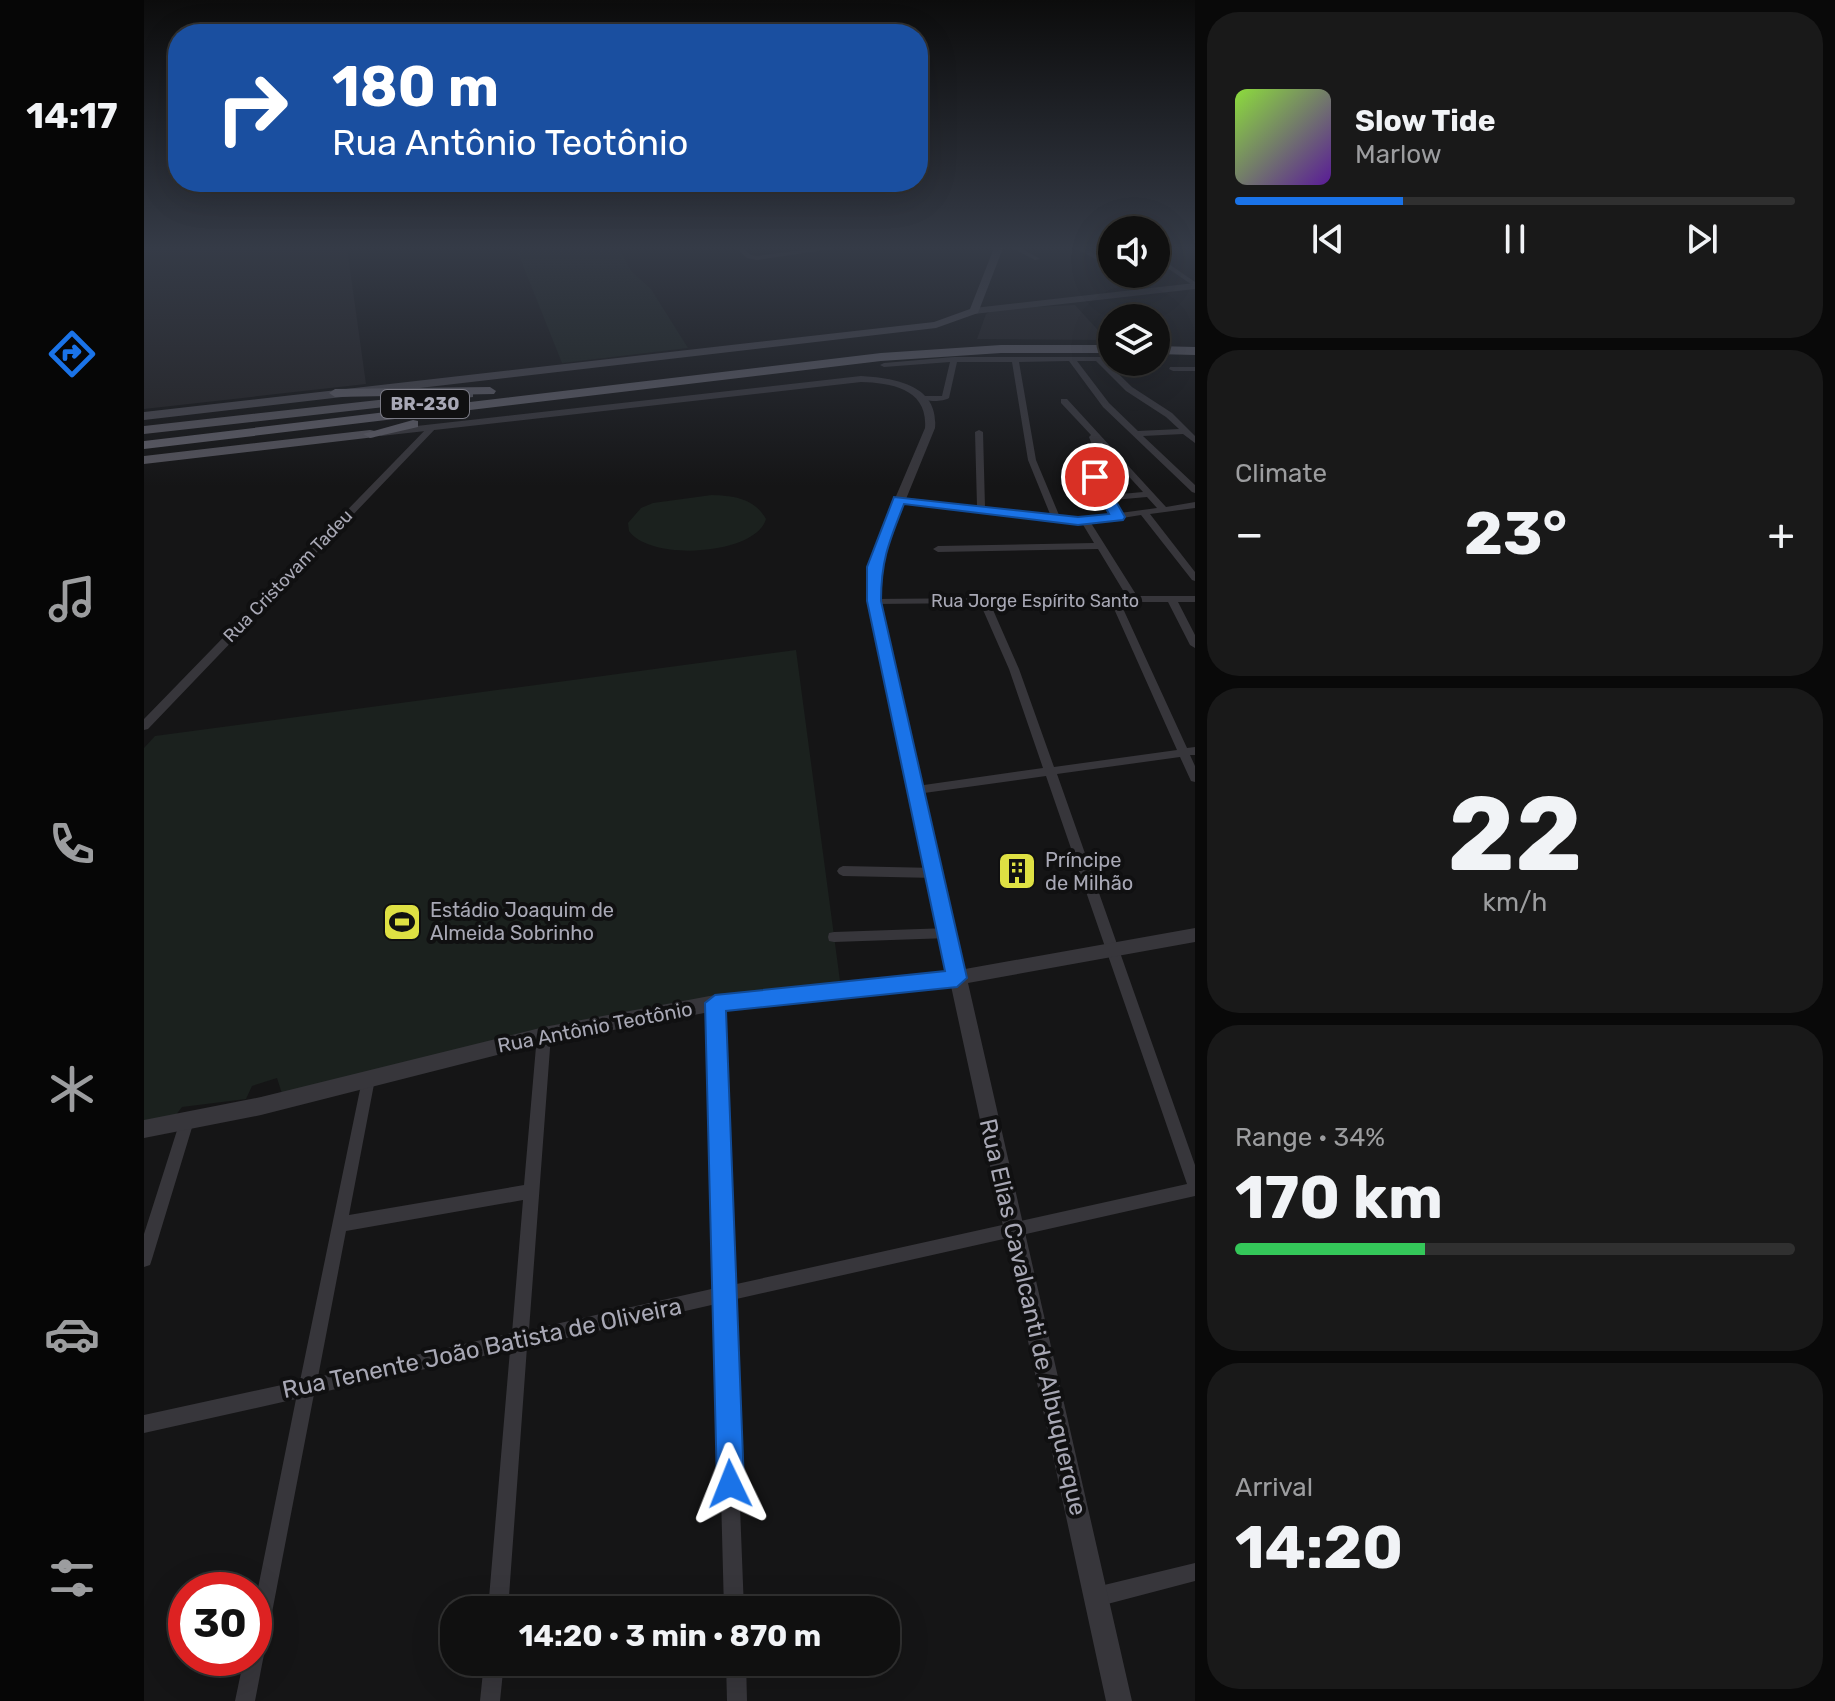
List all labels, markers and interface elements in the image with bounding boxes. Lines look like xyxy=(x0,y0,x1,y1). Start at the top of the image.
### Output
text: 180 m xyxy=(332,54,499,120)
icon: right xyxy=(200,56,304,160)
text: 14:17 xyxy=(26,94,118,137)
text: Slow Tide xyxy=(1355,103,1495,139)
text: Rua Antônio Teotônio xyxy=(332,121,689,164)
text: Marlow xyxy=(1355,139,1442,170)
map controls xyxy=(1098,216,1170,376)
button: sound xyxy=(1098,216,1170,288)
icon: previous xyxy=(1306,217,1350,261)
icon: pause xyxy=(1493,217,1537,261)
icon: next xyxy=(1680,217,1724,261)
button: layers xyxy=(1098,304,1170,376)
icon: directions xyxy=(44,326,100,382)
road number: BR-230 xyxy=(381,390,469,418)
pin xyxy=(1061,443,1129,511)
icon: arrive xyxy=(1073,455,1117,499)
text: Climate xyxy=(1235,458,1327,489)
text: 23° xyxy=(1464,498,1567,569)
street label: Rua Cristovam Tadeu xyxy=(219,505,357,647)
text: − xyxy=(1235,508,1264,560)
text: + xyxy=(1768,508,1795,560)
icon: music xyxy=(44,571,100,627)
street label: Rua Jorge Espírito Santo xyxy=(931,590,1139,612)
text: 22 xyxy=(1447,773,1583,896)
icon: phone xyxy=(44,816,100,872)
place label: Príncipe de Milhão xyxy=(1045,848,1133,895)
building icon: Príncipe de Milhão xyxy=(996,850,1038,892)
text: km/h xyxy=(1483,887,1547,918)
place label: Estádio Joaquim de Almeida Sobrinho xyxy=(430,898,614,945)
sports icon: Estádio Joaquim de Almeida Sobrinho xyxy=(381,901,423,943)
street label: Rua Antônio Teotônio xyxy=(495,996,695,1058)
icon: climate xyxy=(44,1061,100,1117)
street label: Rua Elias Cavalcanti de Albuquerque xyxy=(974,1116,1092,1518)
text: Range · 34% xyxy=(1235,1122,1385,1153)
text: 170 km xyxy=(1235,1162,1443,1233)
street label: Rua Tenente João Batista de Oliveira xyxy=(280,1292,684,1404)
icon: car xyxy=(44,1306,100,1362)
position arrow xyxy=(688,1442,772,1526)
text: Arrival xyxy=(1235,1472,1313,1503)
text: 14:20 xyxy=(1235,1512,1403,1583)
icon: filters xyxy=(44,1550,100,1606)
speed limit sign: 30 xyxy=(168,1572,272,1676)
text: 14:20 · 3 min · 870 m xyxy=(519,1618,821,1654)

